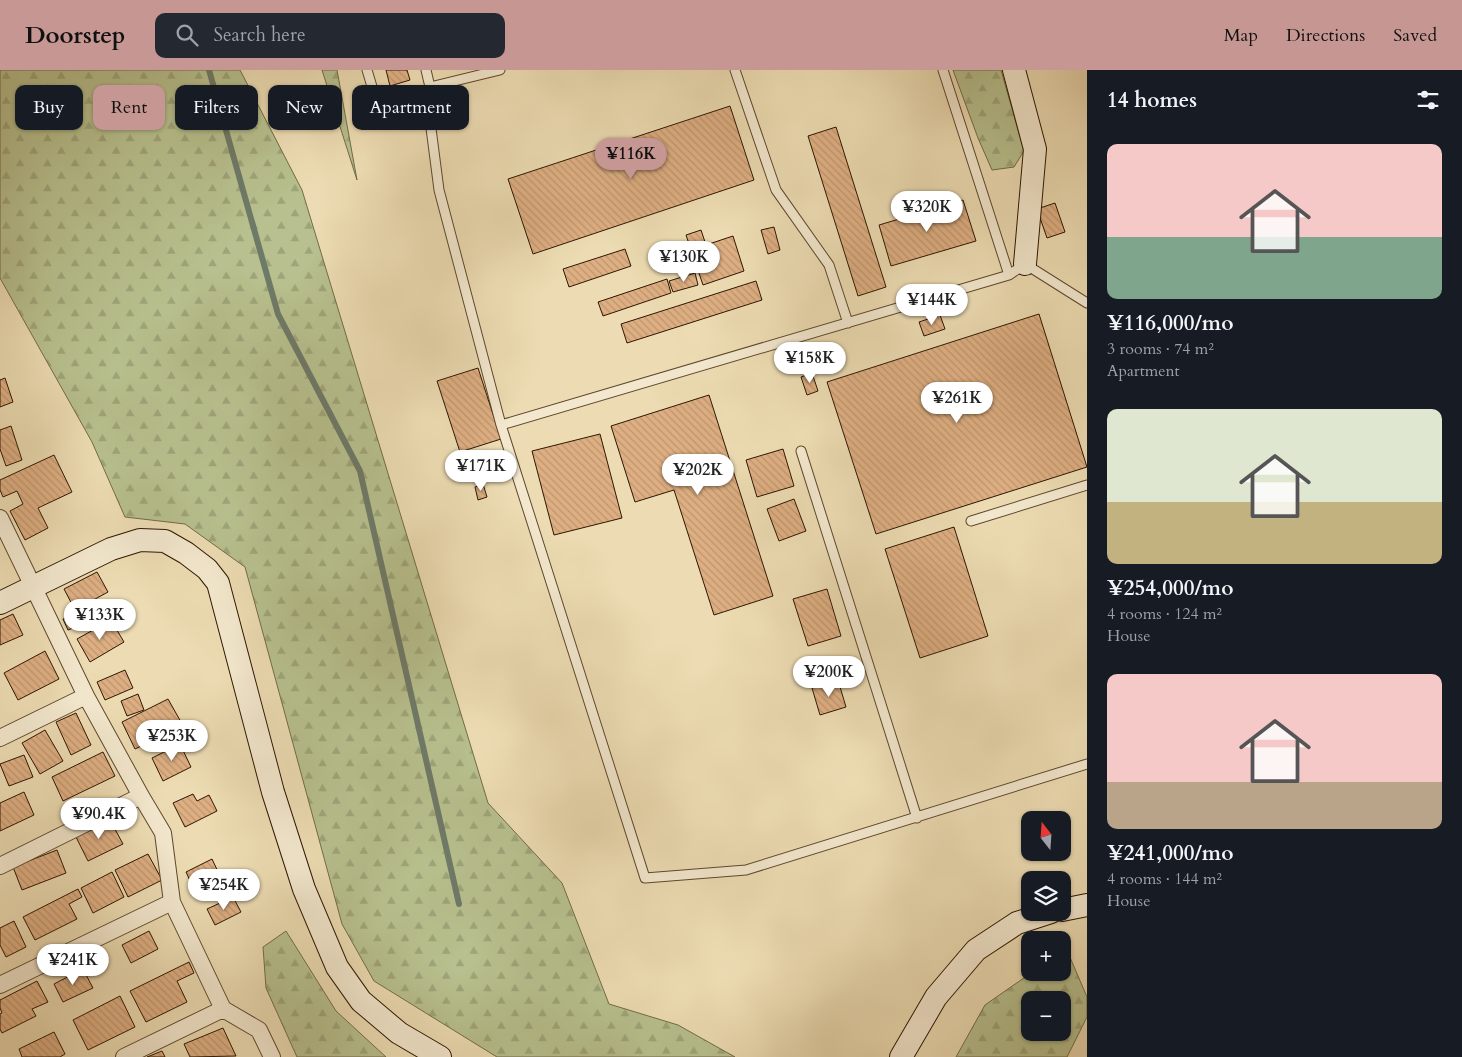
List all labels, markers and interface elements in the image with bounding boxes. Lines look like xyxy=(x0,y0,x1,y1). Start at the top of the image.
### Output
search box xyxy=(155,13,505,58)
text: Doorstep xyxy=(25,19,125,52)
icon: search xyxy=(173,21,201,49)
text: Search here xyxy=(213,22,306,48)
text: Map xyxy=(1224,23,1258,48)
text: Directions xyxy=(1286,23,1365,48)
text: Saved xyxy=(1393,23,1437,48)
chip: Buy xyxy=(15,85,83,130)
chip: Rent xyxy=(93,85,165,130)
chip: Filters xyxy=(175,85,258,130)
chip: New xyxy=(268,85,342,130)
chip: Apartment xyxy=(352,85,469,130)
text: 14 homes xyxy=(1107,86,1197,115)
icon: filters xyxy=(1414,86,1442,114)
pin: ¥116K xyxy=(596,138,666,180)
text: ¥116K xyxy=(606,143,656,165)
icon: home xyxy=(1230,176,1320,266)
pin: ¥320K xyxy=(892,190,962,233)
text: ¥320K xyxy=(902,196,952,218)
pin: ¥130K xyxy=(649,240,719,283)
text: ¥130K xyxy=(659,246,709,268)
pin: ¥144K xyxy=(897,284,967,326)
text: ¥144K xyxy=(907,289,957,311)
text: ¥116,000/mo xyxy=(1107,309,1233,338)
text: 3 rooms · 74 m² xyxy=(1107,338,1214,360)
pin: ¥158K xyxy=(775,342,845,384)
text: ¥158K xyxy=(785,347,835,369)
text: Apartment xyxy=(1107,360,1180,382)
pin: ¥261K xyxy=(922,382,992,424)
text: ¥261K xyxy=(932,387,982,409)
icon: home xyxy=(1230,441,1320,531)
pin: ¥171K xyxy=(446,450,516,492)
pin: ¥202K xyxy=(663,454,733,496)
text: ¥171K xyxy=(456,455,506,477)
text: ¥202K xyxy=(673,459,723,481)
text: ¥254,000/mo xyxy=(1107,574,1233,603)
pin: ¥133K xyxy=(65,598,135,641)
text: 4 rooms · 124 m² xyxy=(1107,603,1222,625)
text: ¥133K xyxy=(75,604,125,626)
text: House xyxy=(1107,625,1150,647)
pin: ¥200K xyxy=(794,656,864,698)
text: ¥200K xyxy=(804,661,854,683)
icon: home xyxy=(1230,706,1320,796)
pin: ¥253K xyxy=(137,720,207,762)
text: ¥253K xyxy=(147,725,197,747)
pin: ¥90.4K xyxy=(58,798,140,840)
text: ¥90.4K xyxy=(72,803,126,825)
north arrow xyxy=(1021,811,1071,861)
map controls xyxy=(1021,811,1071,1041)
text: ¥241,000/mo xyxy=(1107,839,1233,868)
pin: ¥254K xyxy=(189,868,259,911)
text: 4 rooms · 144 m² xyxy=(1107,868,1222,890)
button: layers xyxy=(1021,871,1071,921)
text: ¥254K xyxy=(199,874,249,896)
text: House xyxy=(1107,890,1150,912)
button: + xyxy=(1021,931,1071,981)
pin: ¥241K xyxy=(38,944,108,986)
text: ¥241K xyxy=(48,949,98,971)
button: − xyxy=(1021,991,1071,1041)

